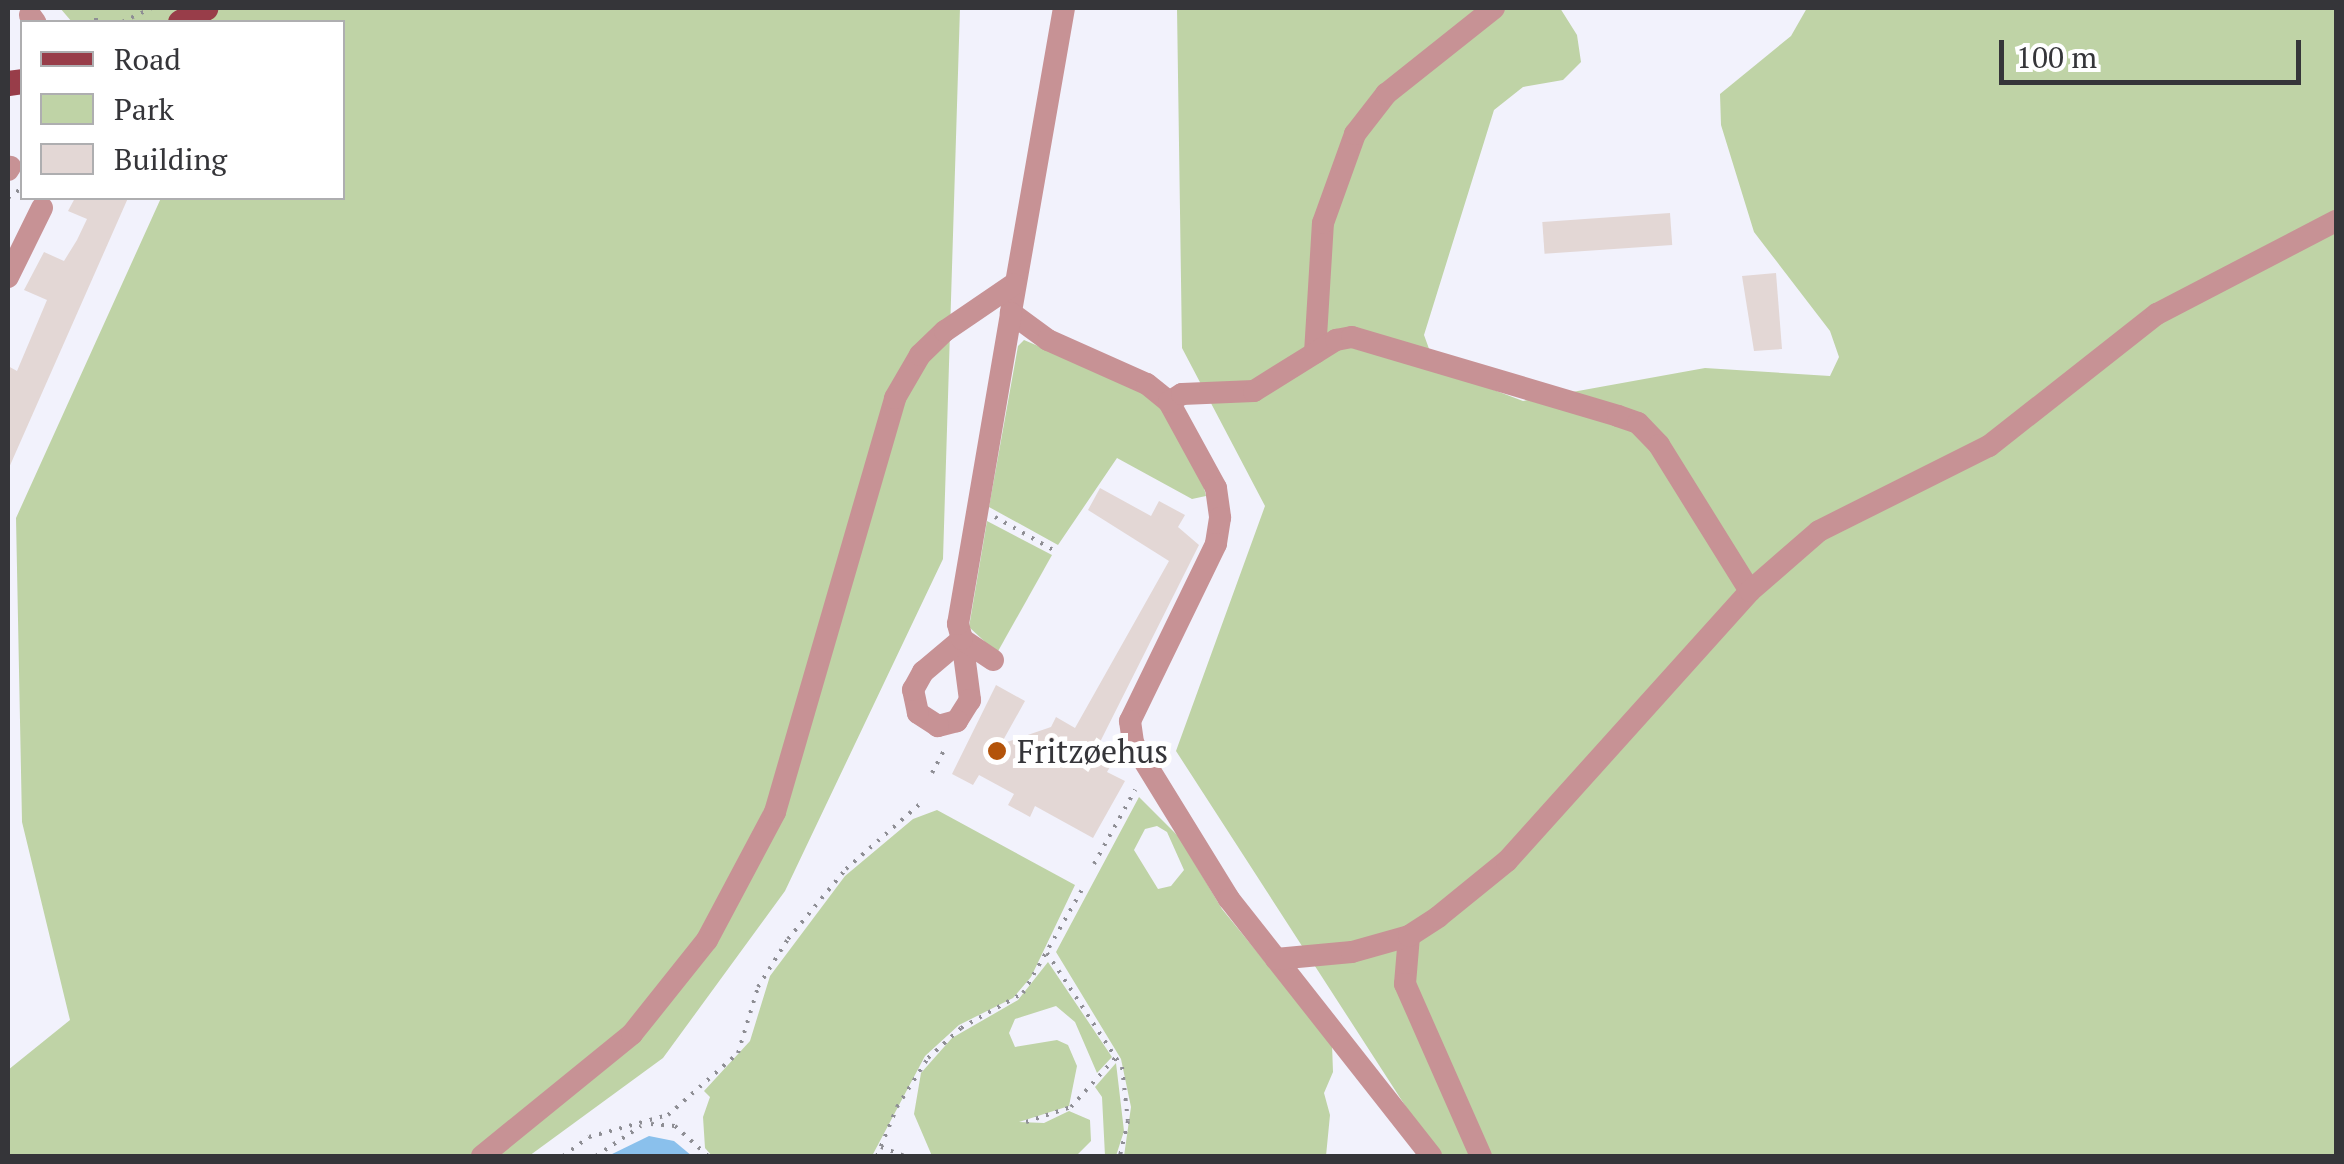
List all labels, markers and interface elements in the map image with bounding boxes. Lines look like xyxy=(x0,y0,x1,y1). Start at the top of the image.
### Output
legend xyxy=(20,20,345,200)
scale bar xyxy=(2004,20,2306,82)
text: 100 m xyxy=(2016,37,2097,77)
text: Road xyxy=(114,39,181,79)
text: Park xyxy=(114,89,174,129)
text: Building xyxy=(114,139,227,179)
place label: Fritzøehus xyxy=(1017,732,1168,770)
marker: Fritzøehus xyxy=(986,740,1008,762)

